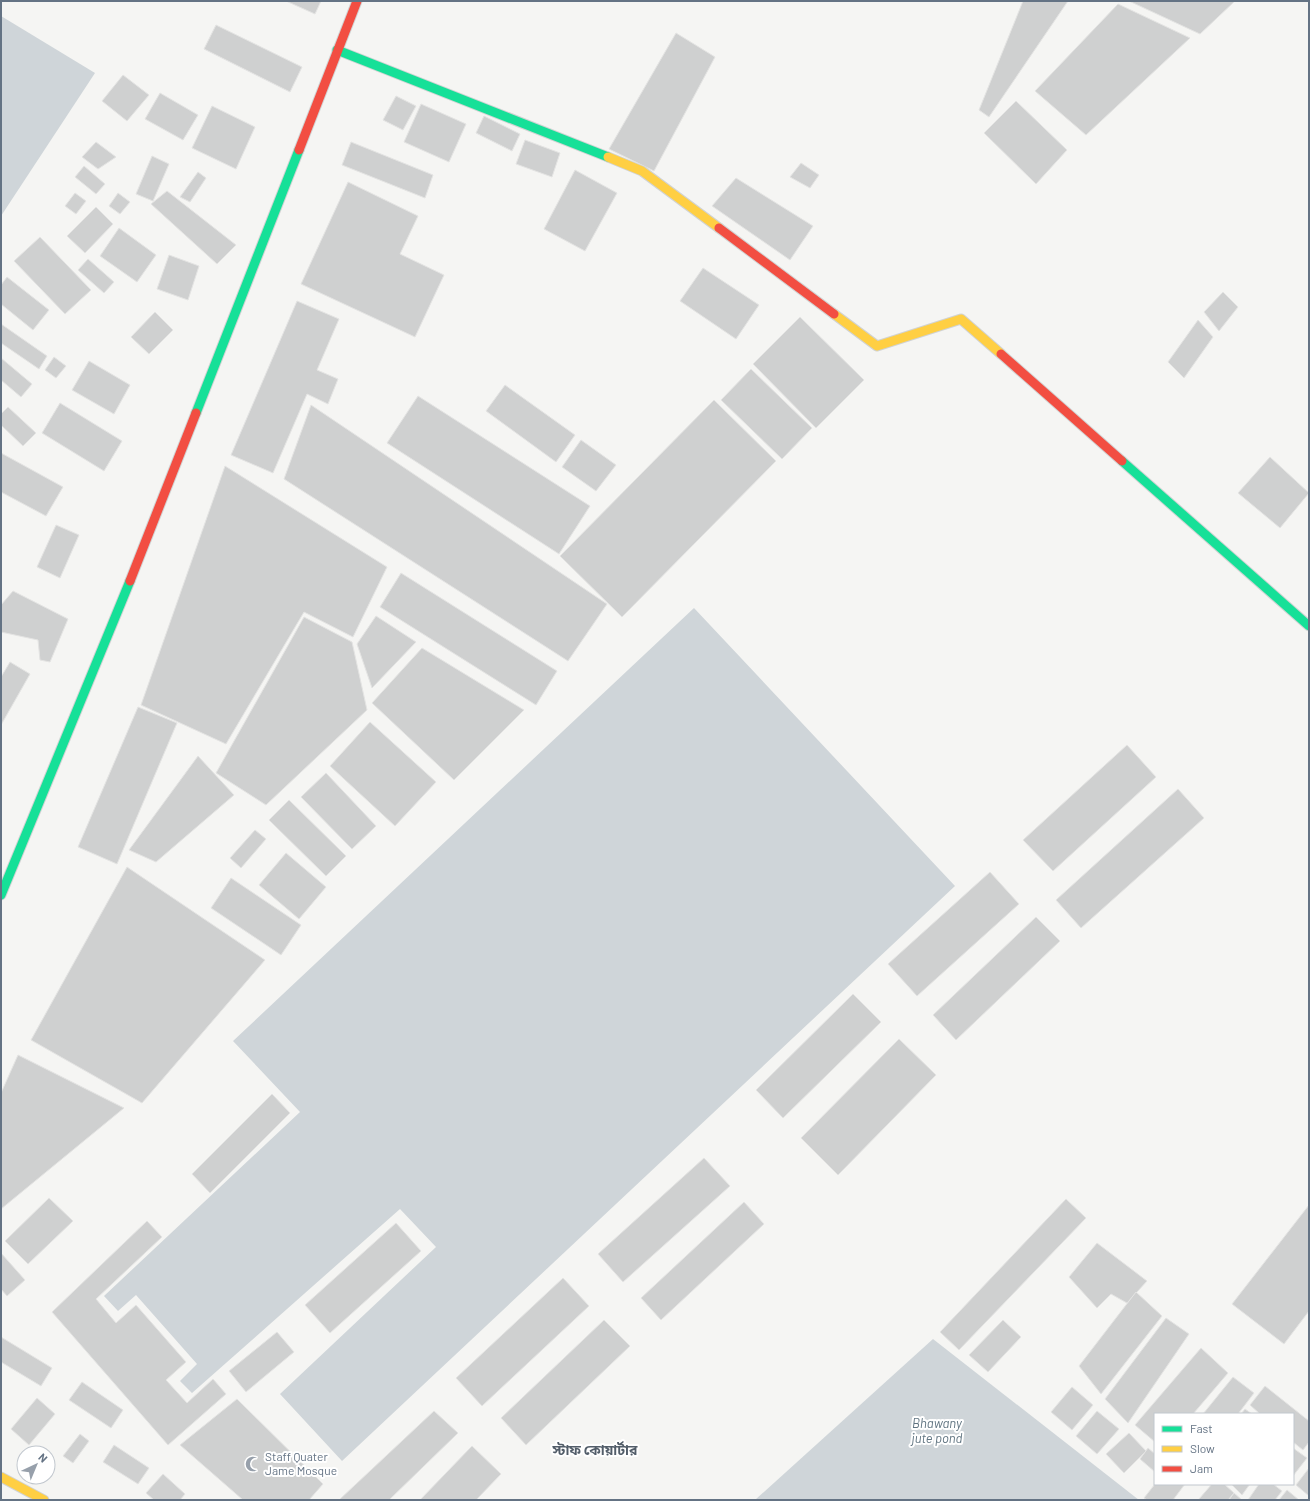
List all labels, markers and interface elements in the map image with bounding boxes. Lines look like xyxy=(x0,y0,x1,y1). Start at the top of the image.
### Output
legend xyxy=(1154,1413,1294,1485)
water label: Bhawany jute pond xyxy=(910,1415,963,1446)
text: Fast xyxy=(1190,1421,1213,1435)
district label: স্টাফ কোয়ার্টার xyxy=(552,1440,638,1458)
text: Slow xyxy=(1190,1441,1215,1455)
north arrow xyxy=(16,1445,56,1485)
place label: Staff Quater Jame Mosque xyxy=(265,1449,337,1477)
text: N xyxy=(36,1450,50,1465)
mosque icon: Staff Quater Jame Mosque xyxy=(244,1455,262,1473)
text: Jam xyxy=(1190,1461,1213,1475)

